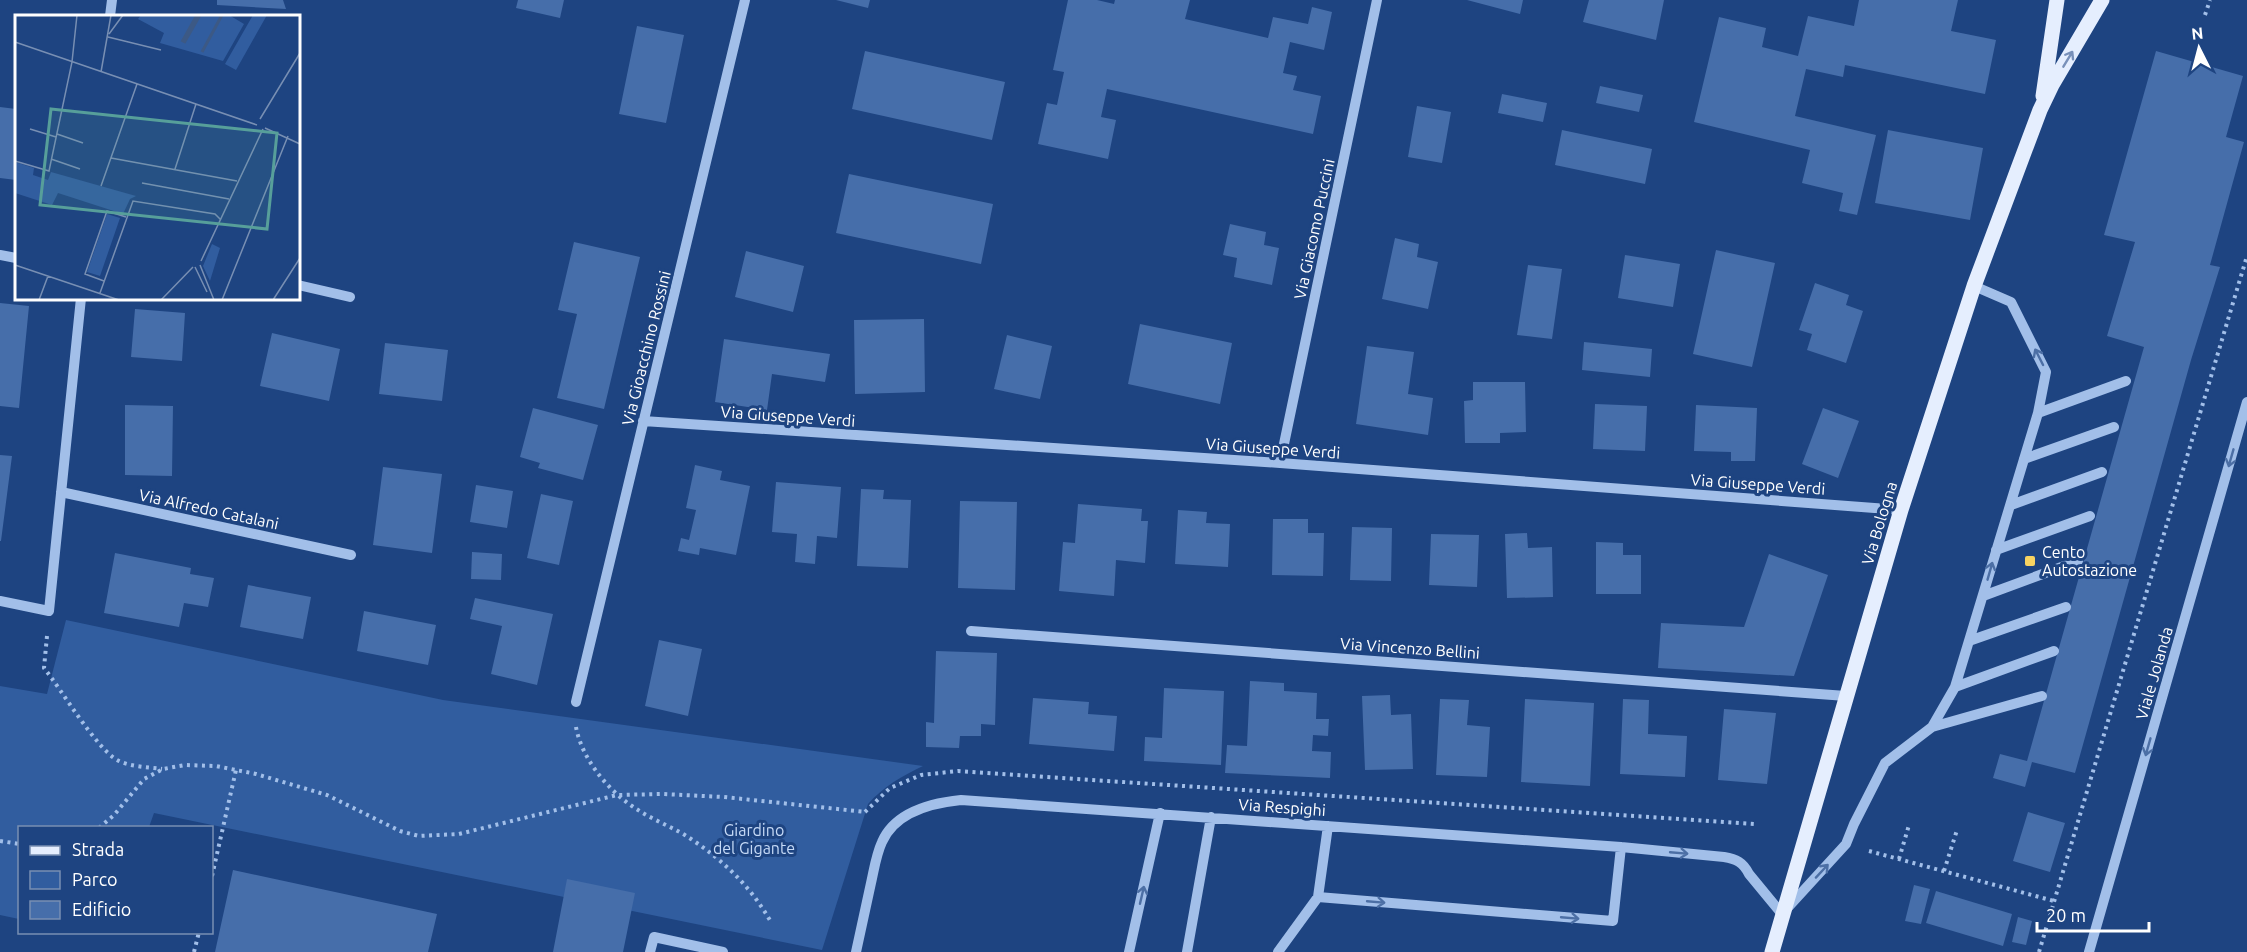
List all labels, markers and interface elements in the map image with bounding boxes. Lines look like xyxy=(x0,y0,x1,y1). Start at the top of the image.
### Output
inset map xyxy=(15,15,300,300)
north arrow xyxy=(2169,18,2229,78)
text: N xyxy=(2191,24,2204,43)
one-way arrow xyxy=(2062,51,2074,68)
street label: Via Giacomo Puccini xyxy=(1290,157,1338,301)
street label: Via Gioacchino Rossini xyxy=(618,269,674,427)
one-way arrow xyxy=(2033,349,2044,367)
street label: Via Giuseppe Verdi xyxy=(720,402,856,430)
street label: Via Giuseppe Verdi xyxy=(1205,434,1341,462)
one-way arrow xyxy=(2225,448,2236,467)
street label: Via Giuseppe Verdi xyxy=(1690,470,1826,498)
street label: Via Bologna xyxy=(1858,479,1900,567)
street label: Via Alfredo Catalani xyxy=(137,485,281,533)
place label: Cento Autostazione xyxy=(2042,543,2137,579)
marker: Cento Autostazione xyxy=(2023,554,2037,568)
one-way arrow xyxy=(1985,562,1996,581)
street label: Viale Jolanda xyxy=(2132,624,2176,722)
street label: Via Vincenzo Bellini xyxy=(1340,634,1480,662)
one-way arrow xyxy=(2142,737,2153,756)
street label: Via Respighi xyxy=(1238,795,1326,819)
park label: Giardino del Gigante xyxy=(713,821,795,857)
legend xyxy=(18,826,213,934)
text: Strada xyxy=(72,839,124,859)
one-way arrow xyxy=(1669,848,1689,859)
one-way arrow xyxy=(1815,864,1829,879)
text: Parco xyxy=(72,869,118,889)
one-way arrow xyxy=(1137,886,1148,905)
scale bar xyxy=(2037,895,2150,933)
one-way arrow xyxy=(1365,897,1385,908)
text: Edificio xyxy=(72,899,131,919)
text: 20 m xyxy=(2046,905,2086,925)
one-way arrow xyxy=(1560,912,1580,923)

